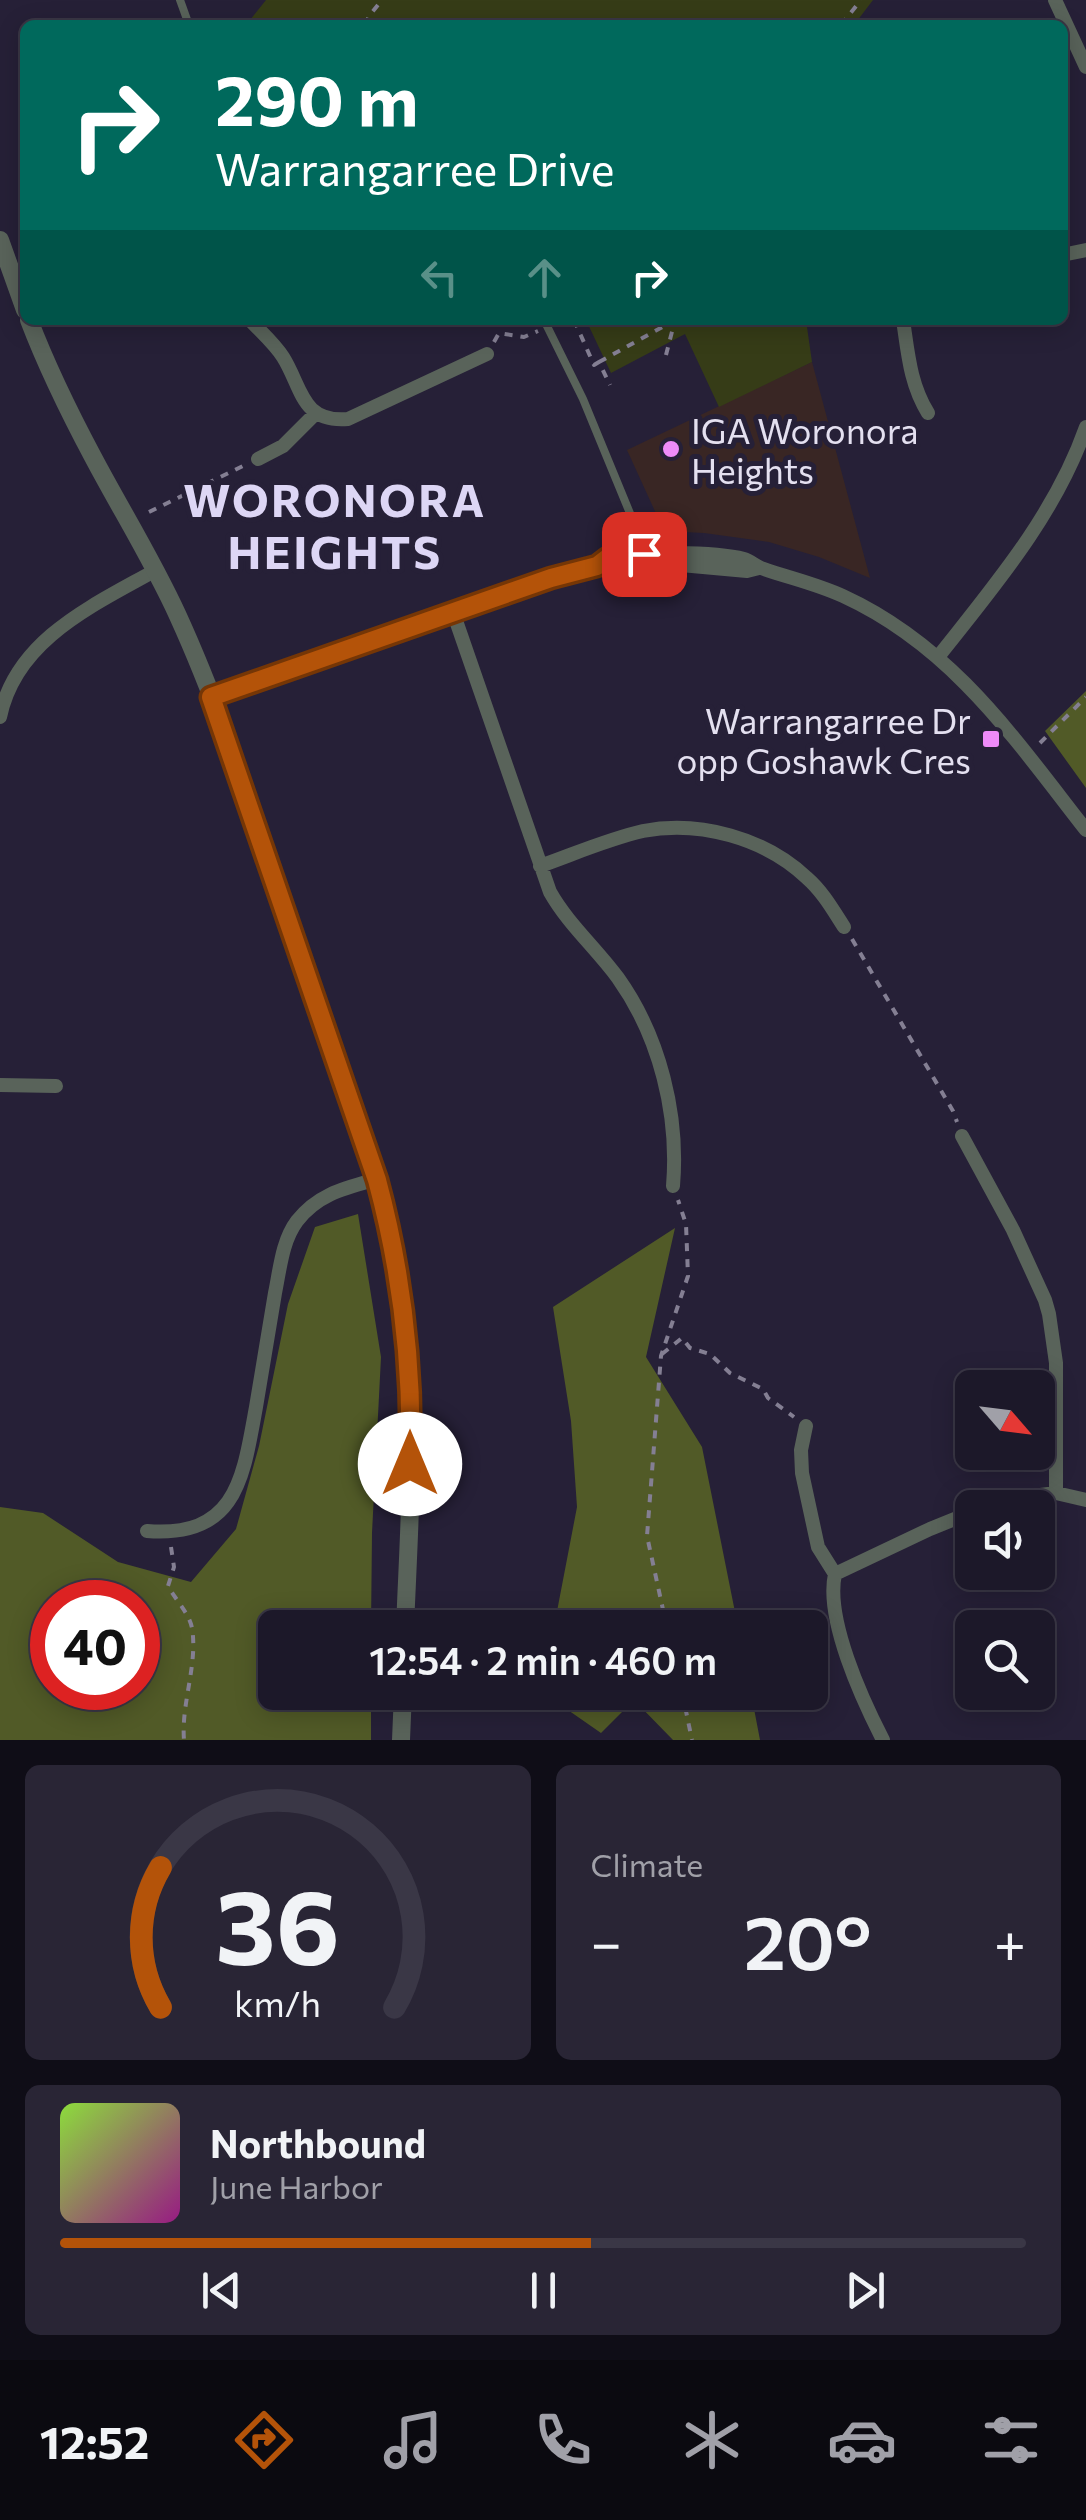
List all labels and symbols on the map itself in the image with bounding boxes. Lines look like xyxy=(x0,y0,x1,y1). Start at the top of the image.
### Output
place label: IGA Woronora Heights xyxy=(691,408,919,491)
marker: IGA Woronora Heights xyxy=(660,438,682,460)
district label: WORONORA HEIGHTS xyxy=(183,471,487,578)
pin xyxy=(602,512,687,597)
place label: Warrangarree Dr opp Goshawk Cres xyxy=(676,698,971,781)
marker: Warrangarree Dr opp Goshawk Cres xyxy=(980,728,1002,750)
north arrow xyxy=(955,1370,1055,1470)
position arrow xyxy=(358,1412,462,1516)
speed limit sign: 40 xyxy=(30,1580,160,1710)

